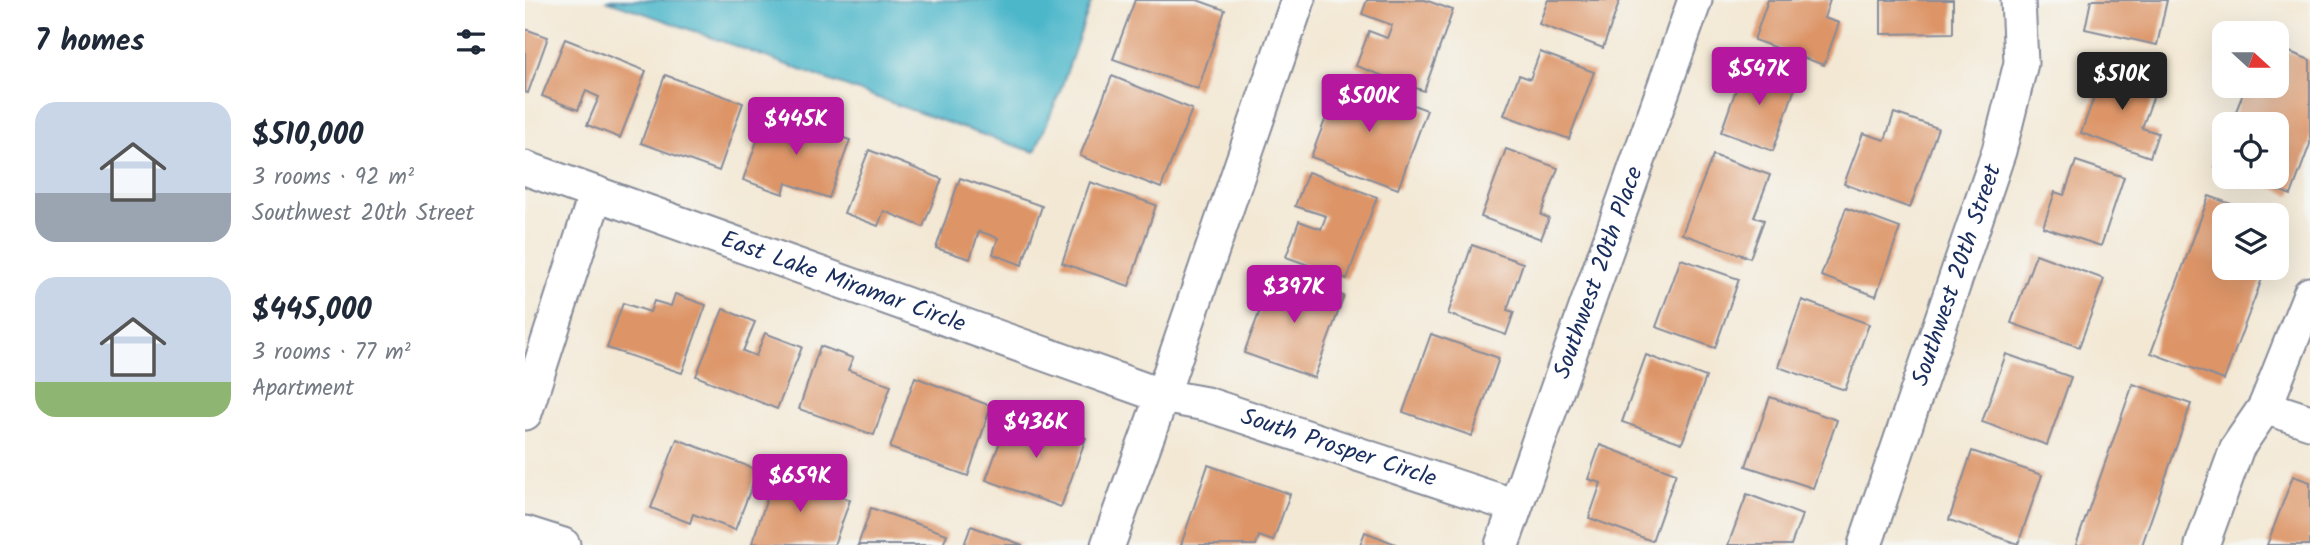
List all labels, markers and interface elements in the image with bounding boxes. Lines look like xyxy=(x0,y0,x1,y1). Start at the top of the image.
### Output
text: 7 homes xyxy=(35,18,145,66)
north arrow xyxy=(2212,21,2289,98)
map controls xyxy=(2212,21,2289,280)
icon: filters xyxy=(452,23,490,61)
pin: $547K xyxy=(1710,48,1808,107)
text: $547K xyxy=(1728,52,1790,88)
pin: $510K xyxy=(2073,52,2171,112)
text: $510K xyxy=(2093,57,2151,93)
pin: $500K xyxy=(1320,74,1418,134)
text: $500K xyxy=(1338,79,1400,115)
pin: $445K xyxy=(747,97,845,157)
text: $445K xyxy=(764,102,828,138)
text: $510,000 xyxy=(252,112,363,160)
button: locate xyxy=(2212,112,2289,189)
icon: home xyxy=(91,130,175,214)
street label: Southwest 20th Street xyxy=(1901,158,2013,391)
text: 3 rooms · 92 m² xyxy=(252,160,414,196)
street label: Southwest 20th Place xyxy=(1543,161,1654,384)
text: Southwest 20th Street xyxy=(252,196,474,232)
button: layers xyxy=(2212,203,2289,280)
street label: East Lake Miramar Circle xyxy=(715,220,971,344)
pin: $397K xyxy=(1245,266,1343,325)
text: $397K xyxy=(1263,270,1325,306)
text: $445,000 xyxy=(252,287,372,335)
icon: home xyxy=(91,305,175,389)
text: 3 rooms · 77 m² xyxy=(252,335,411,371)
text: Apartment xyxy=(252,371,354,407)
street label: South Prosper Circle xyxy=(1235,397,1442,498)
pin: $436K xyxy=(987,400,1085,460)
text: $436K xyxy=(1003,405,1069,441)
pin: $659K xyxy=(751,454,849,514)
text: $659K xyxy=(768,459,832,495)

